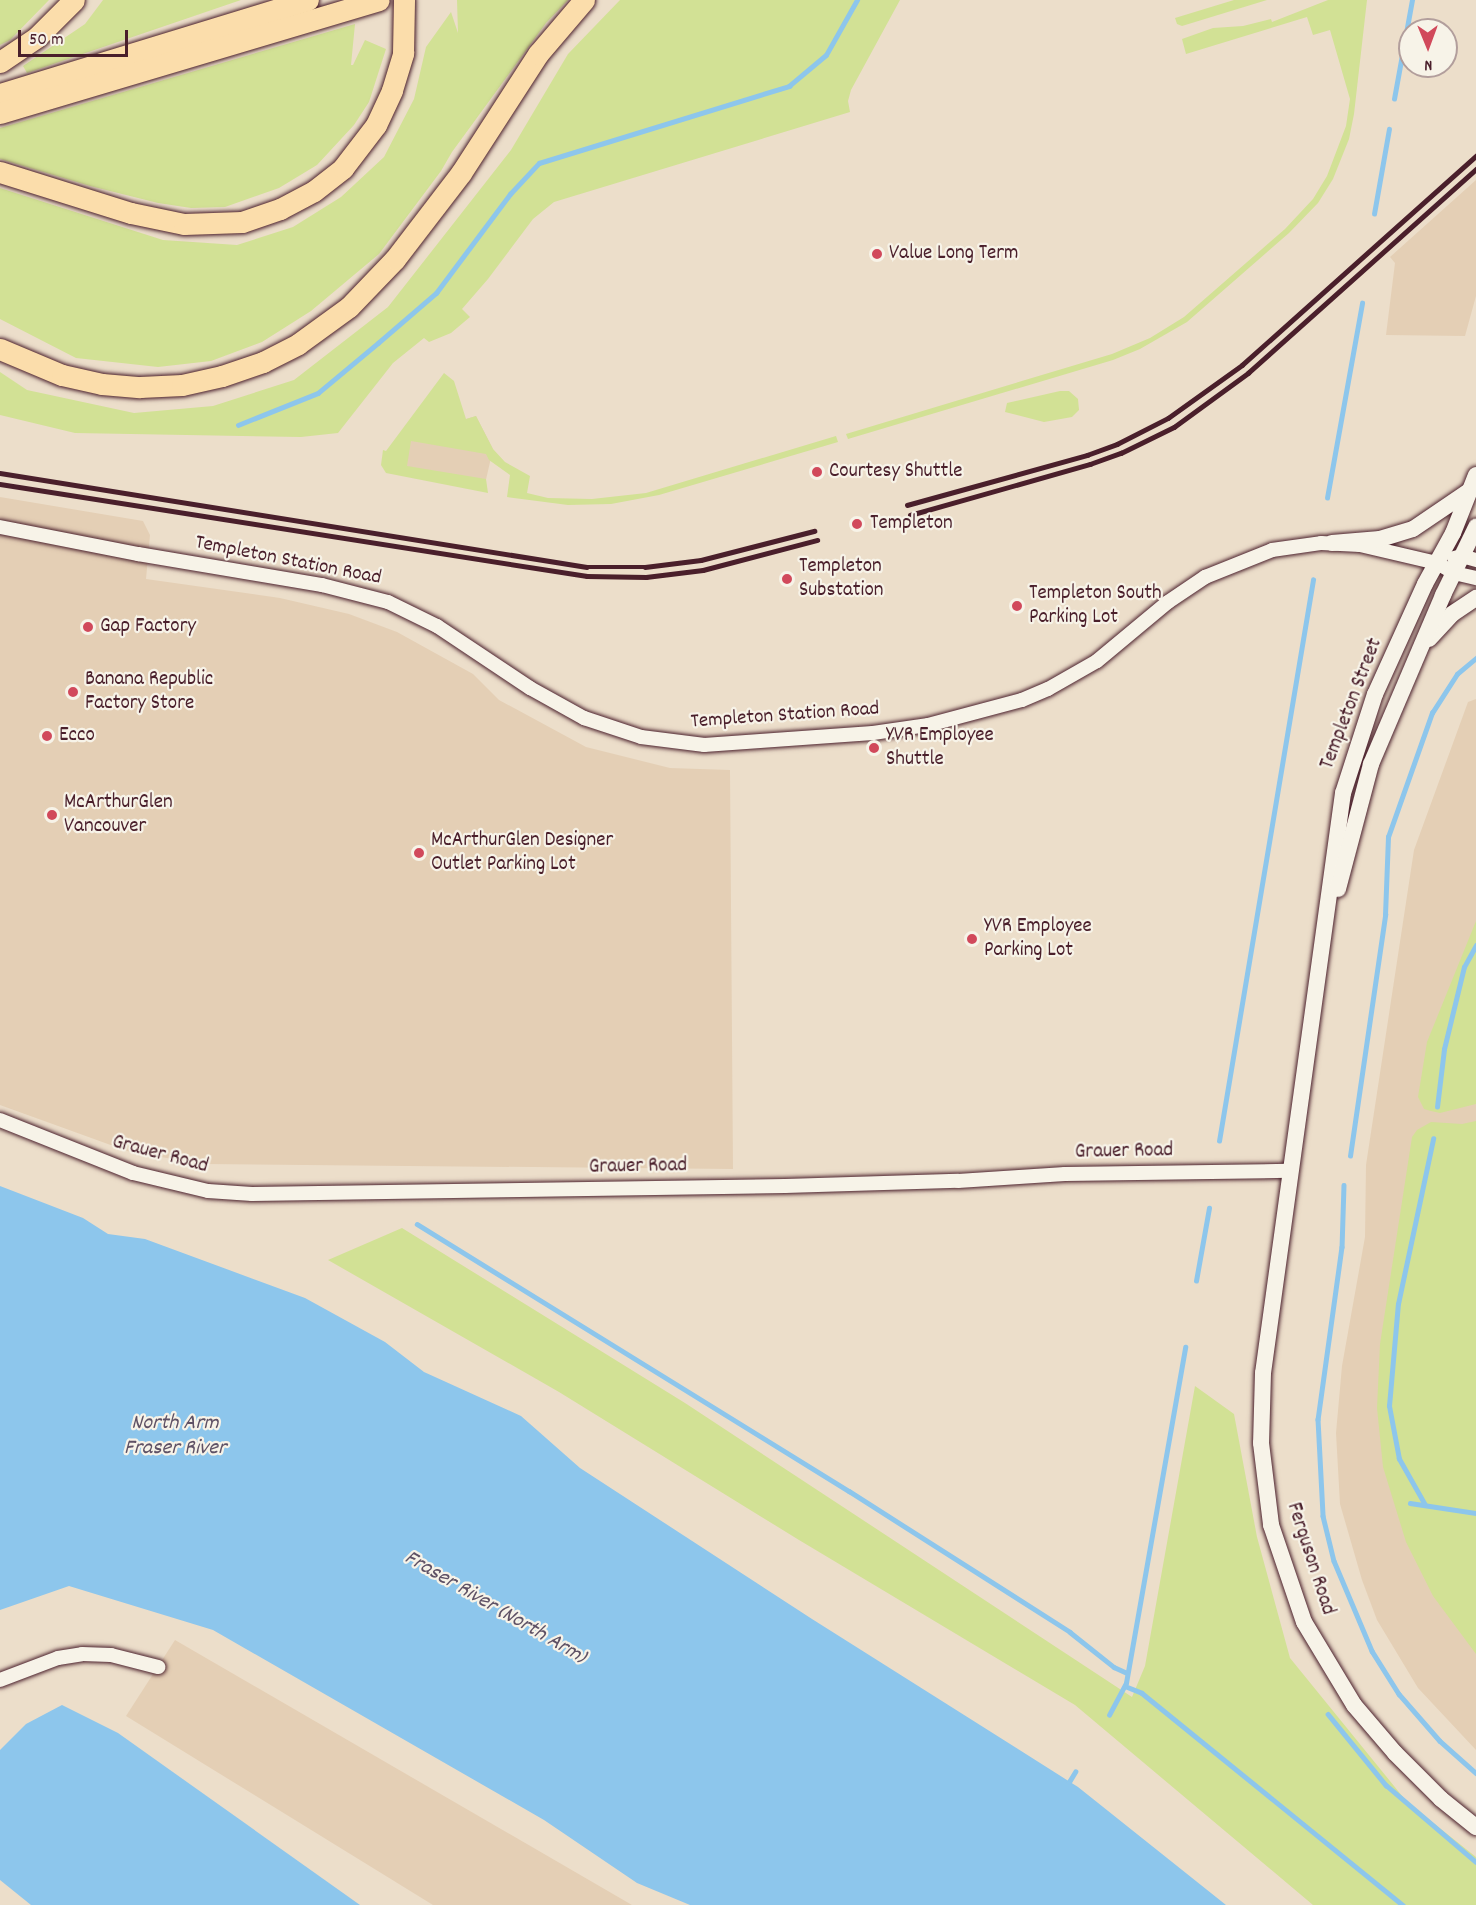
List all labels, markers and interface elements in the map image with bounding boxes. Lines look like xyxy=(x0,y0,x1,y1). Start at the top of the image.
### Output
scale bar xyxy=(21,18,130,56)
north arrow xyxy=(1398,18,1458,78)
text: 50 m xyxy=(29,28,64,53)
text: N xyxy=(1424,53,1432,76)
place label: Value Long Term xyxy=(889,241,1019,267)
marker: Value Long Term xyxy=(870,247,884,261)
place label: Courtesy Shuttle xyxy=(829,459,962,485)
marker: Courtesy Shuttle xyxy=(810,465,824,479)
place label: Templeton xyxy=(870,511,953,537)
marker: Templeton xyxy=(848,515,866,533)
street label: Templeton Station Road xyxy=(193,531,383,591)
place label: Templeton Substation xyxy=(799,554,883,604)
marker: Templeton Substation xyxy=(780,572,794,586)
place label: Templeton South Parking Lot xyxy=(1029,581,1162,631)
marker: Templeton South Parking Lot xyxy=(1010,599,1024,613)
place label: Gap Factory xyxy=(100,614,196,640)
marker: Gap Factory xyxy=(81,620,95,634)
street label: Templeton Street xyxy=(1315,635,1389,773)
place label: Banana Republic Factory Store xyxy=(85,667,213,717)
marker: Banana Republic Factory Store xyxy=(66,685,80,699)
street label: Templeton Station Road xyxy=(690,697,880,735)
place label: Ecco xyxy=(59,723,95,749)
place label: YVR Employee Shuttle xyxy=(886,723,994,773)
marker: Ecco xyxy=(40,729,54,743)
marker: YVR Employee Shuttle xyxy=(867,741,881,755)
place label: McArthurGlen Vancouver xyxy=(64,790,173,840)
marker: McArthurGlen Vancouver xyxy=(45,808,59,822)
place label: McArthurGlen Designer Outlet Parking Lot xyxy=(431,828,613,878)
marker: McArthurGlen Designer Outlet Parking Lot xyxy=(412,846,426,860)
place label: YVR Employee Parking Lot xyxy=(984,914,1092,964)
marker: YVR Employee Parking Lot xyxy=(965,932,979,946)
street label: Grauer Road xyxy=(109,1130,211,1180)
street label: Grauer Road xyxy=(1075,1139,1173,1165)
street label: Grauer Road xyxy=(589,1154,687,1180)
water label: North Arm Fraser River xyxy=(124,1410,226,1462)
street label: Ferguson Road xyxy=(1280,1500,1340,1618)
water label: Fraser River (North Arm) xyxy=(399,1545,591,1671)

